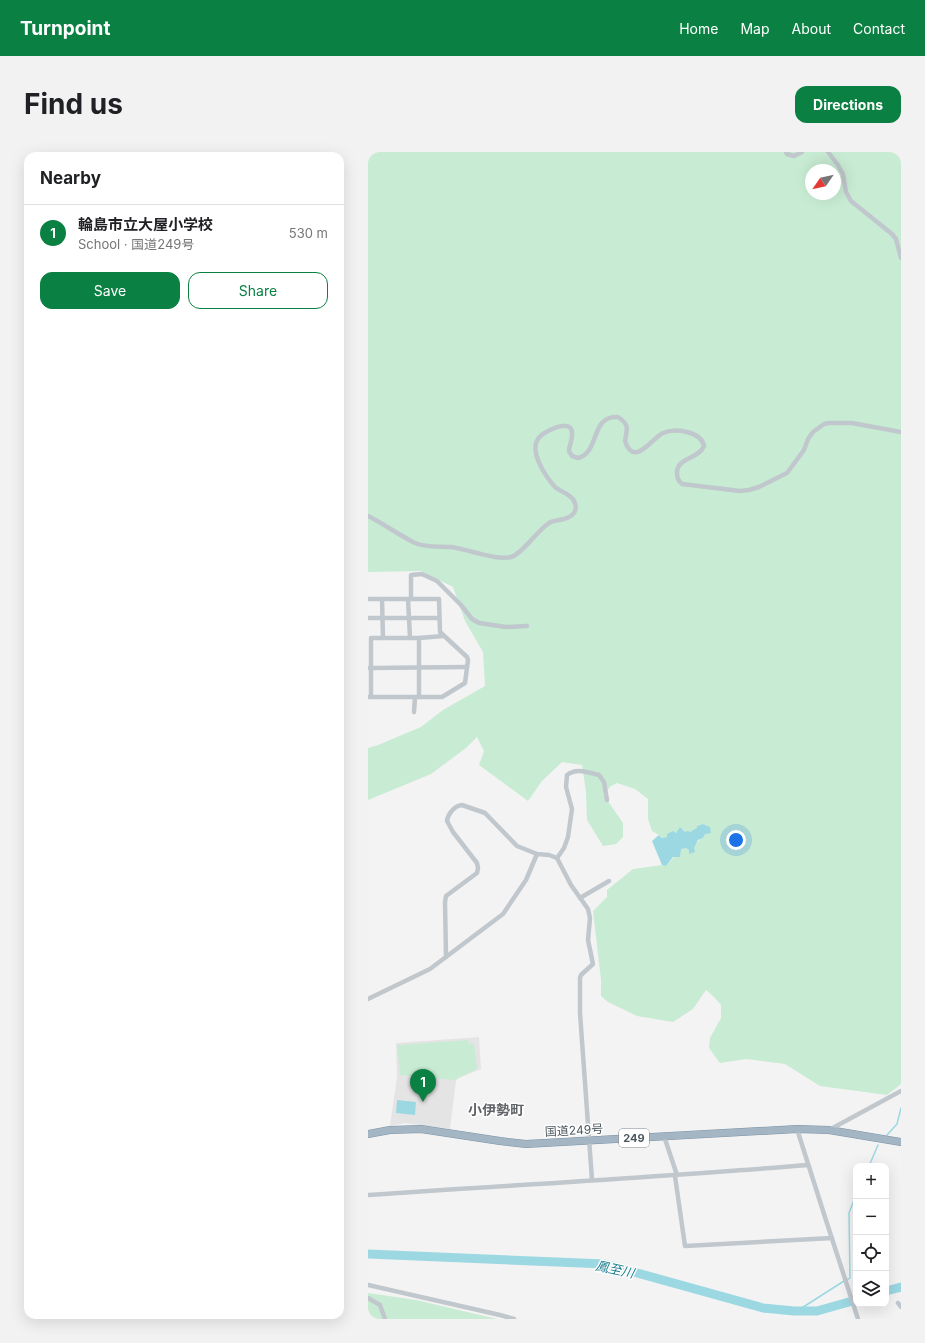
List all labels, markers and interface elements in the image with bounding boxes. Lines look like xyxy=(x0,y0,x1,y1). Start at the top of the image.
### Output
text: Turnpoint xyxy=(20,17,110,40)
text: Home xyxy=(679,20,718,37)
text: Map xyxy=(740,20,770,37)
text: About xyxy=(792,20,831,37)
text: Contact xyxy=(853,20,905,37)
button: Directions xyxy=(795,86,901,123)
text: Find us xyxy=(24,87,123,121)
north arrow xyxy=(805,164,841,200)
text: Nearby xyxy=(40,168,101,188)
text: 輪島市立大屋小学校 xyxy=(78,215,213,234)
text: 1 xyxy=(50,225,56,241)
text: 530 m xyxy=(289,225,328,241)
text: School · 国道249号 xyxy=(78,236,194,252)
button: Save xyxy=(40,272,180,309)
button: Share xyxy=(188,272,328,309)
your location xyxy=(726,830,746,850)
pin: 1 xyxy=(410,1069,436,1102)
district label: 小伊勢町 xyxy=(468,1101,524,1118)
street label: 国道249号 xyxy=(544,1121,604,1139)
road number: 249 xyxy=(619,1129,649,1147)
map controls xyxy=(853,1163,889,1307)
button: + xyxy=(853,1163,889,1199)
button: − xyxy=(853,1199,889,1235)
button: locate xyxy=(853,1235,889,1271)
water label: 鳳至川 xyxy=(594,1257,638,1281)
button: layers xyxy=(853,1271,889,1307)

